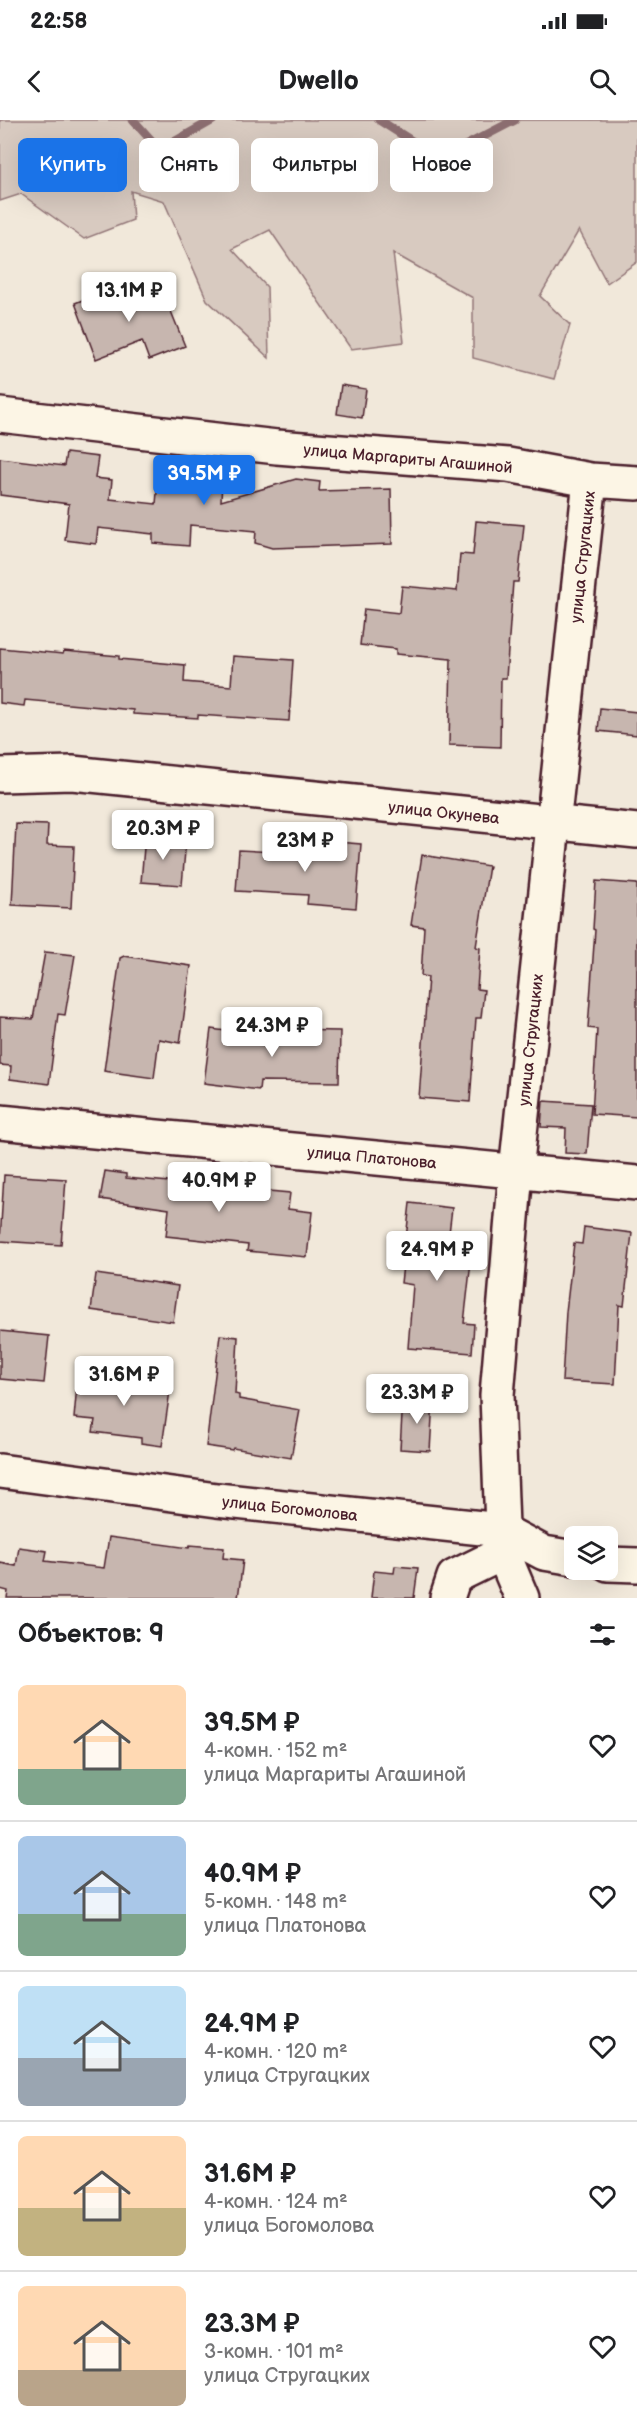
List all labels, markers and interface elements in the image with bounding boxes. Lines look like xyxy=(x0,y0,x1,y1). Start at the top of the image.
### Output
text: 22:58 xyxy=(30,8,88,35)
icon: back xyxy=(18,65,51,98)
text: Dwello xyxy=(278,65,359,97)
icon: search xyxy=(586,65,619,98)
chip: Купить xyxy=(18,138,127,192)
chip: Снять xyxy=(139,138,239,192)
chip: Фильтры xyxy=(251,138,378,192)
chip: Новое xyxy=(390,138,493,192)
pin: 13.1M ₽ xyxy=(74,272,184,323)
text: 13.1M ₽ xyxy=(95,279,163,303)
street label: улица Маргариты Агашиной xyxy=(303,441,513,478)
pin: 39.5M ₽ xyxy=(149,455,259,506)
text: 39.5M ₽ xyxy=(167,462,241,486)
street label: улица Стругацких xyxy=(567,490,600,624)
street label: улица Окунева xyxy=(387,798,501,829)
pin: 20.3M ₽ xyxy=(108,810,218,861)
text: 20.3M ₽ xyxy=(126,817,200,841)
pin: 23M ₽ xyxy=(263,822,347,873)
text: 23M ₽ xyxy=(276,829,334,853)
street label: улица Стругацких xyxy=(515,973,548,1107)
pin: 24.3M ₽ xyxy=(217,1007,327,1058)
text: 24.3M ₽ xyxy=(235,1014,309,1038)
street label: улица Платонова xyxy=(306,1143,438,1174)
pin: 40.9M ₽ xyxy=(164,1162,274,1213)
text: 40.9M ₽ xyxy=(182,1169,256,1193)
pin: 24.9M ₽ xyxy=(382,1231,492,1282)
text: 24.9M ₽ xyxy=(400,1238,474,1262)
pin: 31.6M ₽ xyxy=(69,1356,179,1407)
text: 31.6M ₽ xyxy=(89,1363,159,1387)
pin: 23.3M ₽ xyxy=(362,1374,472,1425)
text: 23.3M ₽ xyxy=(380,1381,454,1405)
street label: улица Богомолова xyxy=(221,1493,359,1526)
map controls xyxy=(564,1526,618,1580)
button: layers xyxy=(564,1526,618,1580)
icon: filters xyxy=(586,1618,619,1651)
text: Объектов: 9 xyxy=(18,1619,164,1650)
text: 39.5M ₽ xyxy=(204,1708,300,1739)
icon: home xyxy=(66,1709,138,1781)
icon: heart xyxy=(586,1729,619,1762)
text: 4-комн. · 152 m² xyxy=(204,1739,347,1763)
text: улица Маргариты Агашиной xyxy=(204,1763,466,1787)
text: 40.9M ₽ xyxy=(204,1859,301,1890)
icon: home xyxy=(66,1860,138,1932)
icon: heart xyxy=(586,1880,619,1913)
text: 5-комн. · 148 m² xyxy=(204,1890,347,1914)
text: улица Платонова xyxy=(204,1914,366,1938)
text: 24.9M ₽ xyxy=(204,2009,299,2040)
icon: home xyxy=(66,2010,138,2082)
icon: heart xyxy=(586,2030,619,2063)
text: 4-комн. · 120 m² xyxy=(204,2040,348,2064)
text: улица Стругацких xyxy=(204,2064,370,2088)
text: 31.6M ₽ xyxy=(204,2159,296,2190)
icon: home xyxy=(66,2160,138,2232)
icon: heart xyxy=(586,2180,619,2213)
text: 4-комн. · 124 m² xyxy=(204,2190,348,2214)
text: улица Богомолова xyxy=(204,2214,374,2238)
text: 23.3M ₽ xyxy=(204,2309,300,2340)
icon: home xyxy=(66,2310,138,2382)
icon: heart xyxy=(586,2330,619,2363)
text: 3-комн. · 101 m² xyxy=(204,2340,344,2364)
text: улица Стругацких xyxy=(204,2364,370,2388)

